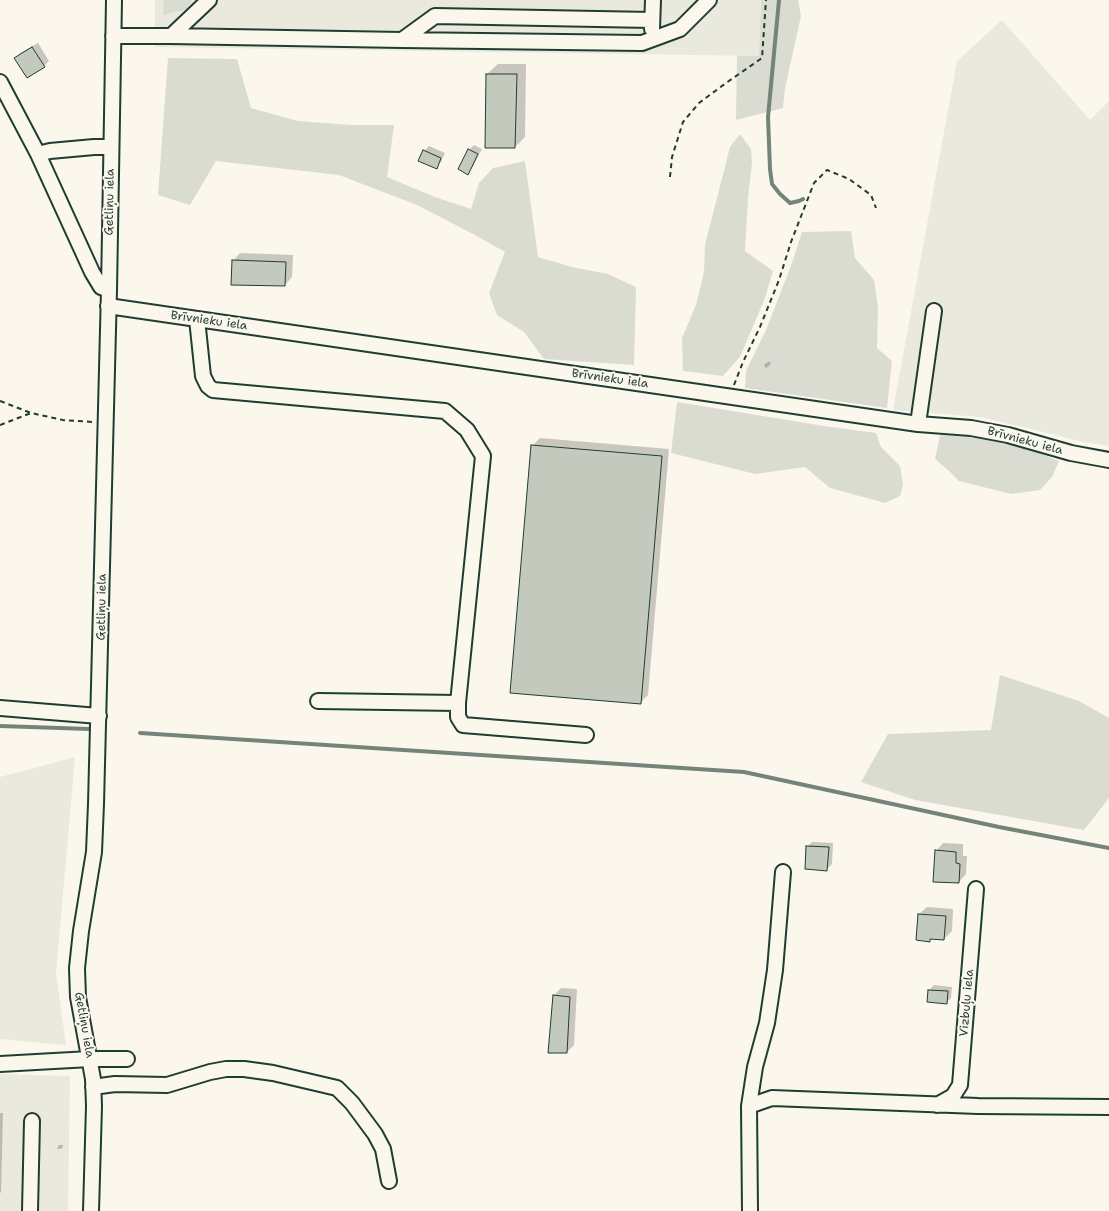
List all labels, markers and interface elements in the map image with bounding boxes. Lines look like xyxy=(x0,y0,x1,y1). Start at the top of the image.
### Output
street label: Getliņu iela xyxy=(102,169,118,235)
street label: Brīvnieku iela xyxy=(170,308,248,334)
street label: Brīvnieku iela xyxy=(571,366,649,392)
street label: Brīvnieku iela xyxy=(986,424,1064,458)
street label: Getliņu iela xyxy=(94,574,110,640)
street label: Vizbuļu iela xyxy=(957,969,977,1037)
street label: Getliņu iela xyxy=(71,991,97,1059)

